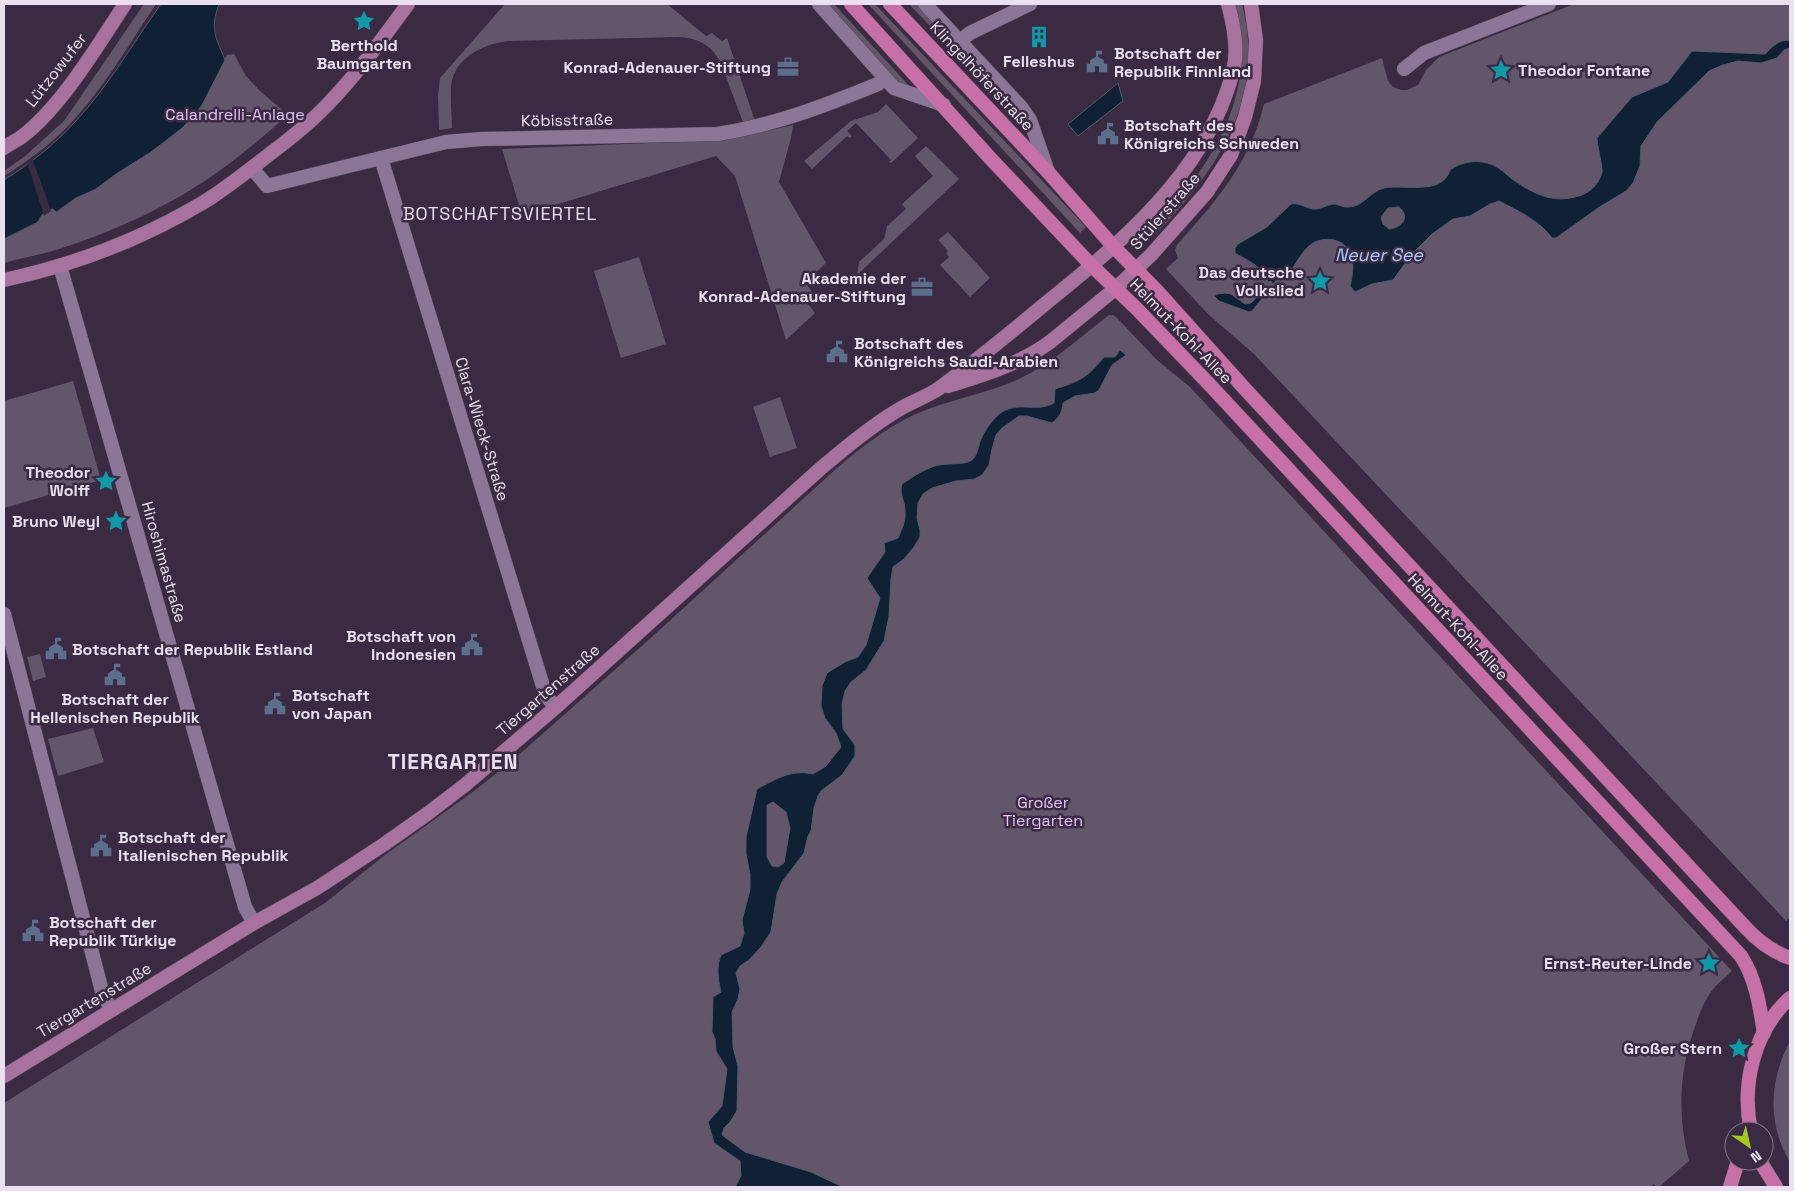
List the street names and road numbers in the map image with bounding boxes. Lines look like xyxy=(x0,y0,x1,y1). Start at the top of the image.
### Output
street label: Klingelhöferstraße xyxy=(926,17,1038,135)
street label: Lützowufer xyxy=(21,29,91,111)
street label: Köbisstraße xyxy=(521,109,613,131)
street label: Stülerstraße xyxy=(1125,168,1205,254)
street label: Helmut-Kohl-Allee xyxy=(1125,274,1237,388)
street label: Clara-Wieck-Straße xyxy=(450,355,514,503)
street label: Hiroshimastraße xyxy=(137,499,191,625)
street label: Helmut-Kohl-Allee xyxy=(1403,569,1513,685)
street label: Tiergartenstraße xyxy=(492,639,604,741)
street label: Tiergartenstraße xyxy=(33,957,155,1043)

